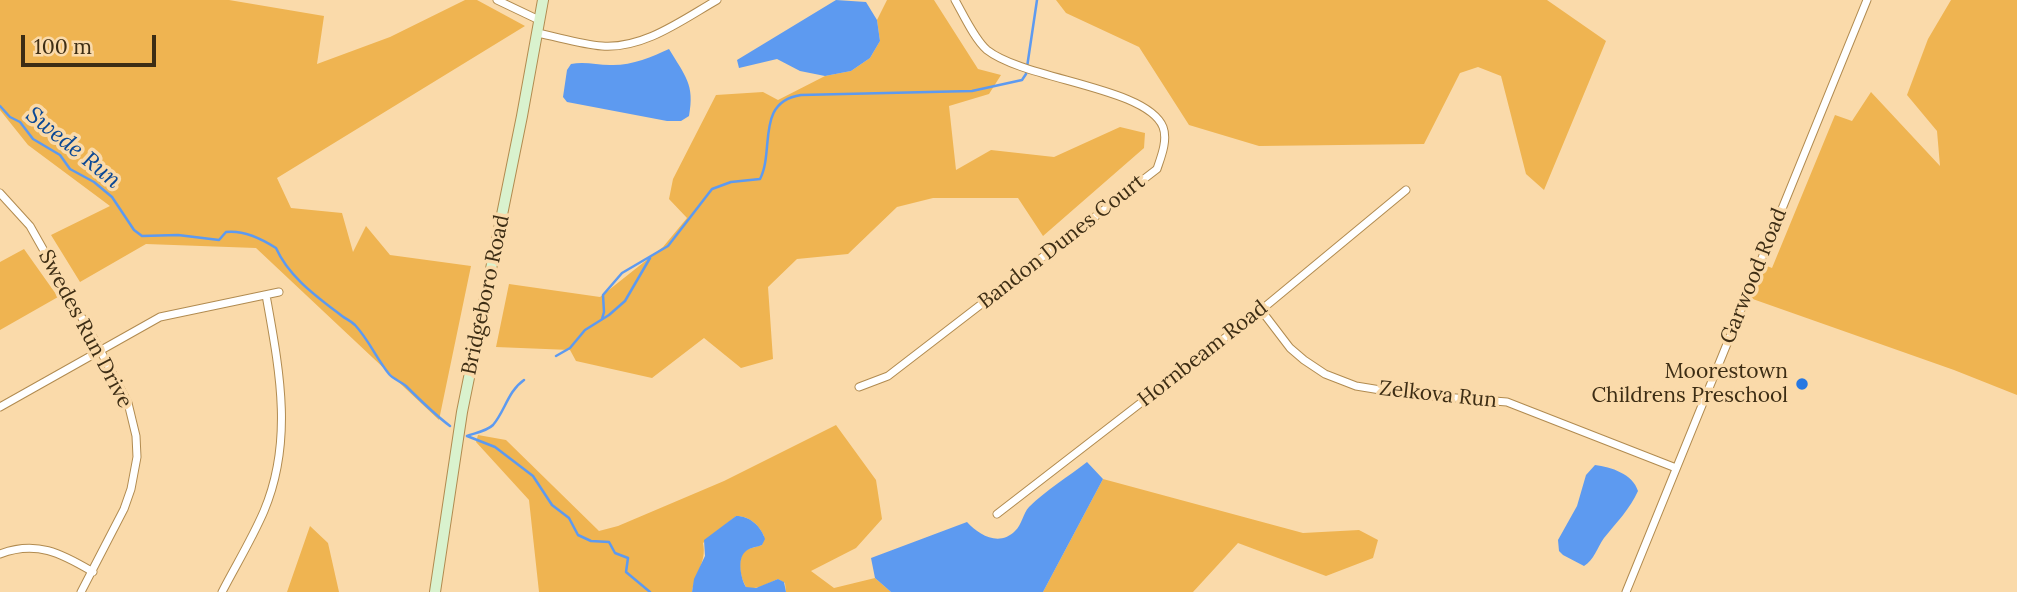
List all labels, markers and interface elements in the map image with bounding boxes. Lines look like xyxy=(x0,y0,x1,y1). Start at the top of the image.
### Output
scale bar xyxy=(24,21,159,65)
text: 100 m xyxy=(34,33,92,60)
water label: Swede Run xyxy=(20,101,126,195)
street label: Bandon Dunes Court xyxy=(974,169,1150,315)
street label: Garwood Road xyxy=(1715,205,1793,347)
street label: Bridgeboro Road xyxy=(457,213,515,377)
street label: Swedes Run Drive xyxy=(33,246,137,412)
street label: Hornbeam Road xyxy=(1133,296,1273,412)
place label: Moorestown Childrens Preschool xyxy=(1591,359,1788,409)
street label: Zelkova Run xyxy=(1378,376,1498,414)
marker: Moorestown Childrens Preschool xyxy=(1794,376,1810,392)

